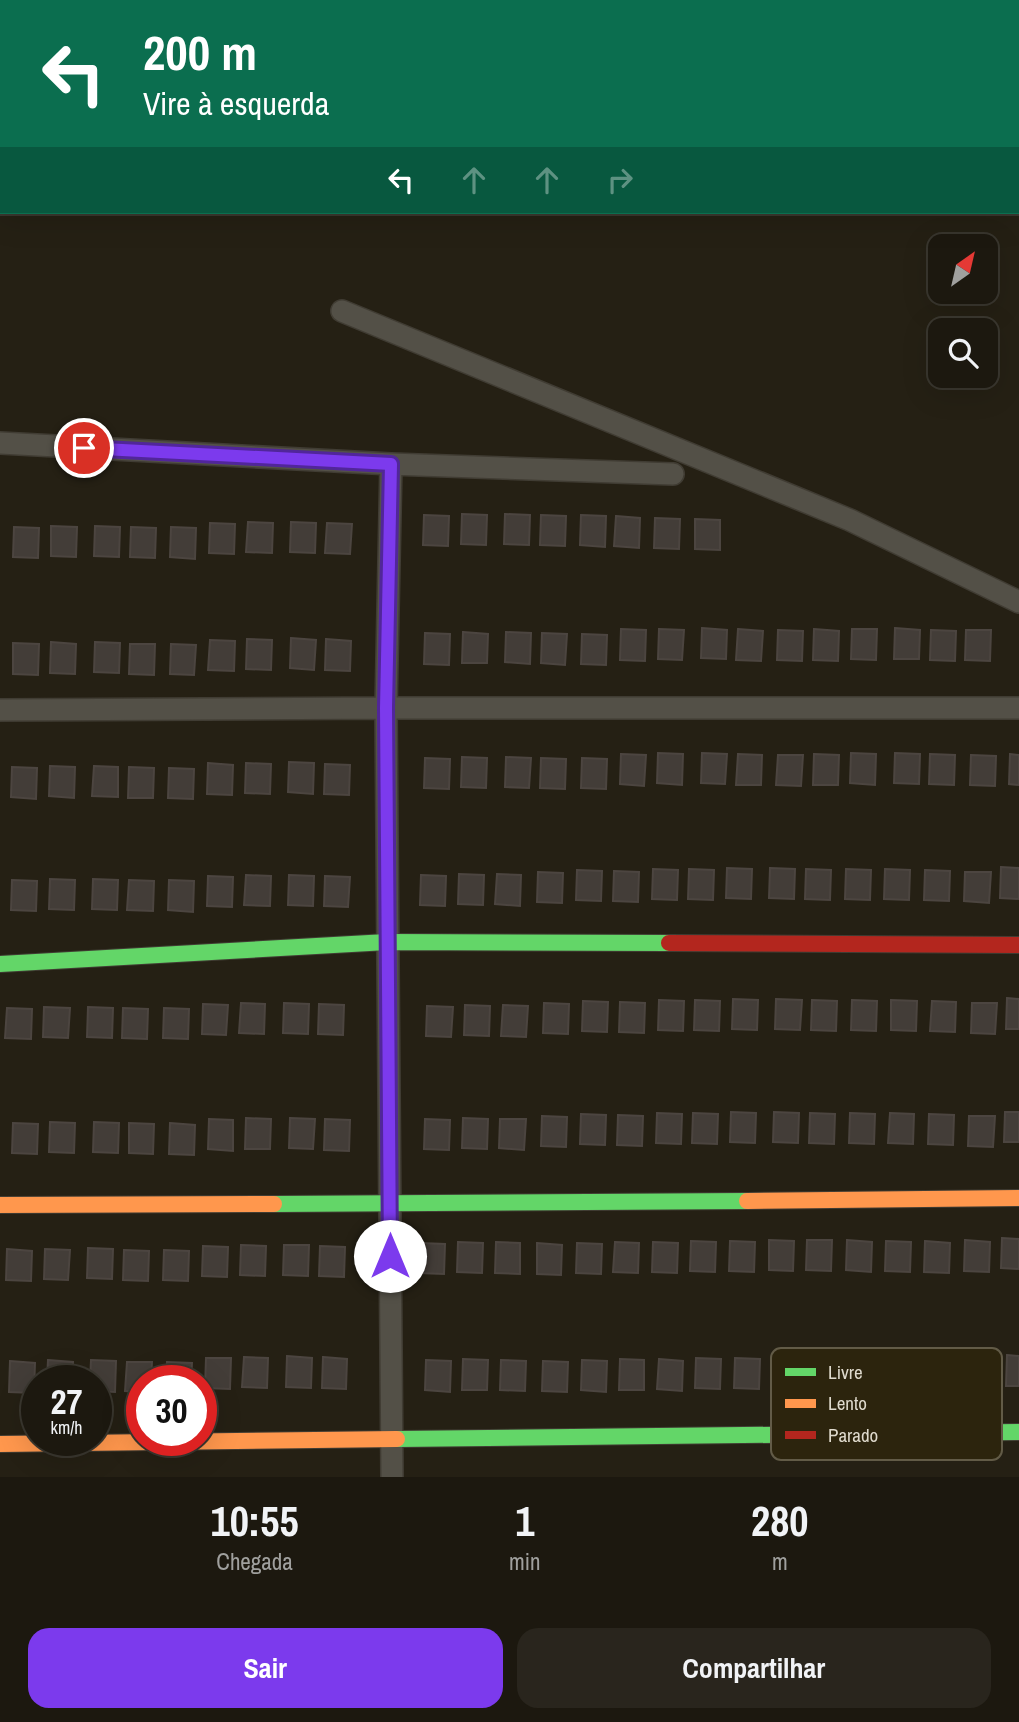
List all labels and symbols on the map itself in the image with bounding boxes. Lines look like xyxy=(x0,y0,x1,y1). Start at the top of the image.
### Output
north arrow xyxy=(928,234,998,304)
pin xyxy=(54,418,114,478)
position arrow xyxy=(353,1219,427,1293)
legend xyxy=(771,1348,1002,1460)
text: Livre xyxy=(828,1359,863,1385)
speed limit sign: 30 xyxy=(126,1365,217,1456)
text: Lento xyxy=(828,1390,867,1416)
text: Parado xyxy=(828,1422,878,1448)

